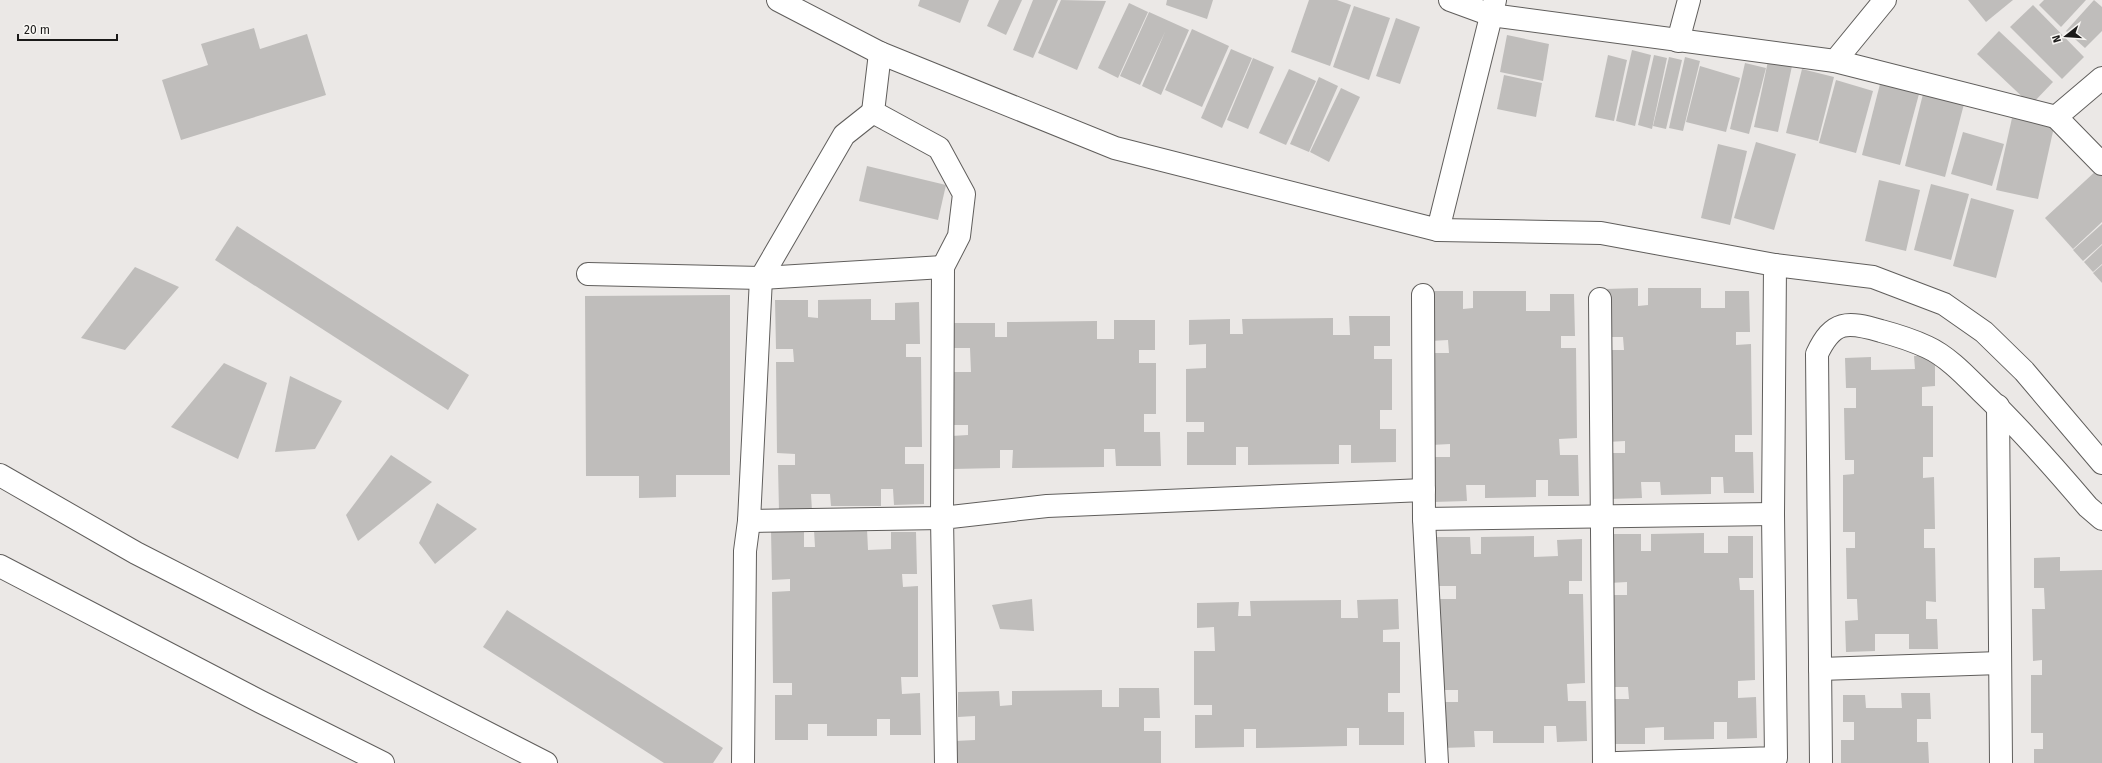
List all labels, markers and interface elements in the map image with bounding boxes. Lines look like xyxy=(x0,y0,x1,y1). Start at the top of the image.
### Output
scale bar xyxy=(18,16,117,42)
north arrow xyxy=(2046,16,2086,56)
text: 20 m xyxy=(24,23,50,37)
text: N xyxy=(2050,33,2064,44)

